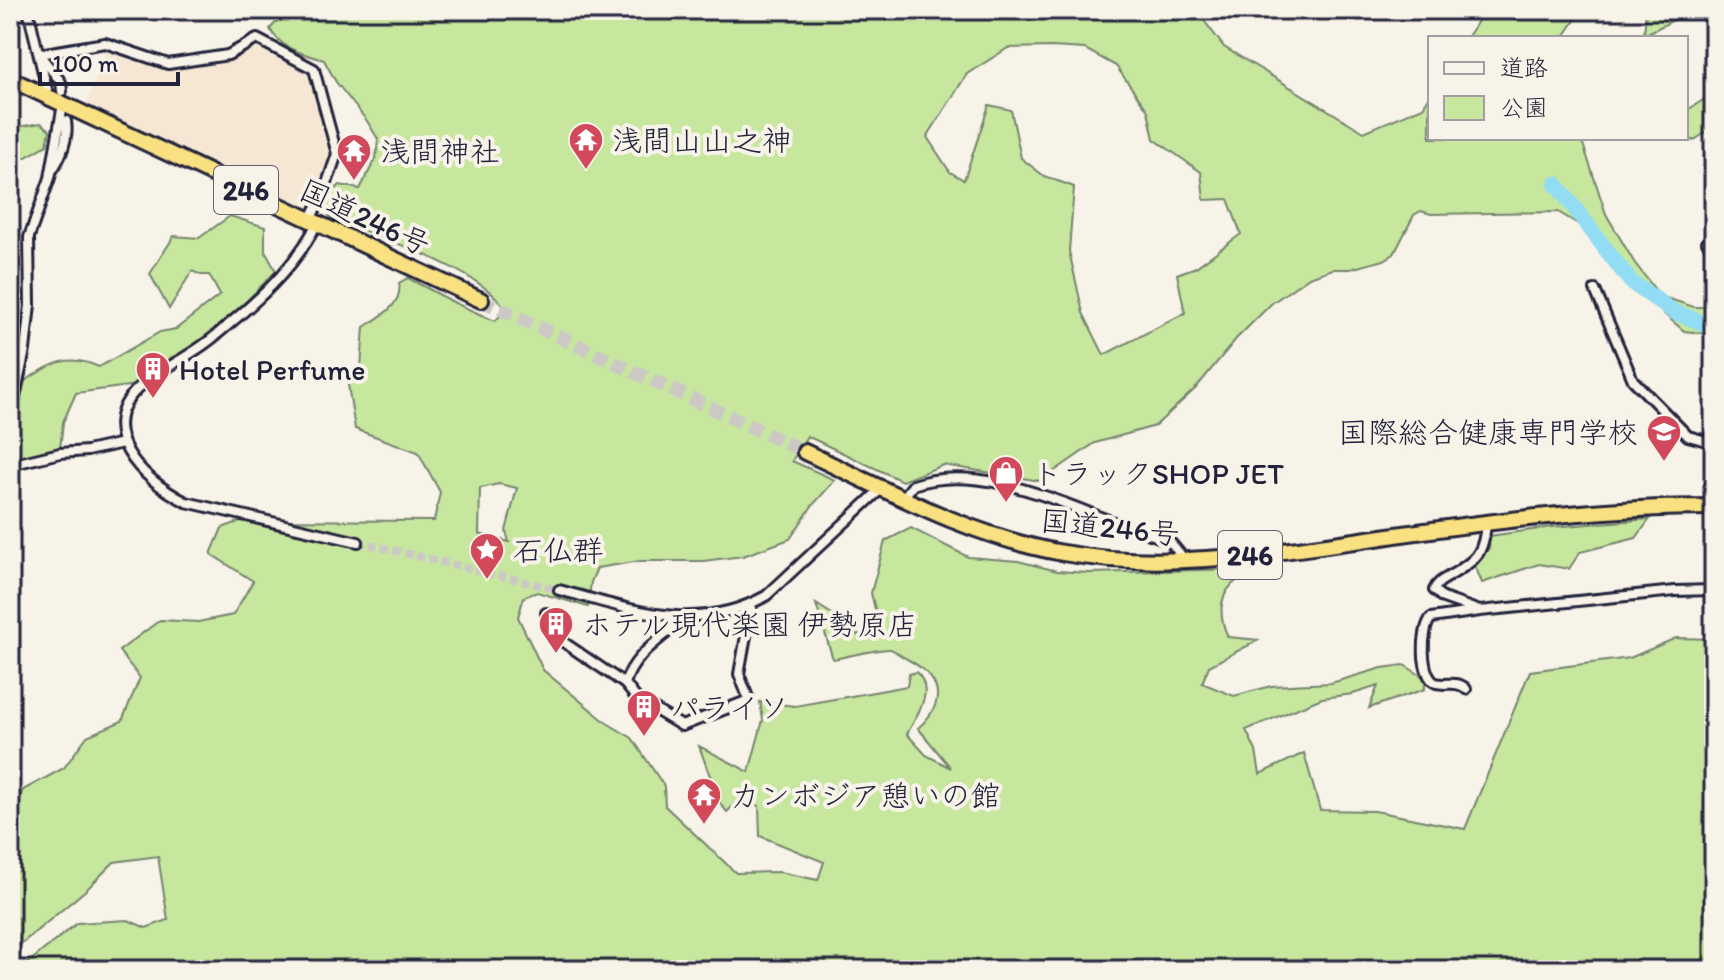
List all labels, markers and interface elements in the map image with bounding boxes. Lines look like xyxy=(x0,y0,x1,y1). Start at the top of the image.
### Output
scale bar xyxy=(40,36,178,86)
legend xyxy=(1428,36,1688,140)
text: 100 m xyxy=(52,49,118,78)
text: 道路 xyxy=(1500,53,1548,82)
text: 公園 xyxy=(1500,93,1548,122)
temple icon: 浅間山山之神 xyxy=(567,121,605,171)
place label: 浅間山山之神 xyxy=(612,122,792,159)
temple icon: 浅間神社 xyxy=(335,132,373,182)
place label: 浅間神社 xyxy=(380,133,500,170)
road number: 246 xyxy=(214,166,278,214)
street label: 国道246号 xyxy=(294,171,436,263)
building icon: Hotel Perfume xyxy=(134,350,172,400)
place label: Hotel Perfume xyxy=(179,351,366,388)
school or university icon: 国際総合健康専門学校 xyxy=(1645,413,1683,463)
place label: 国際総合健康専門学校 xyxy=(1338,414,1638,451)
shop icon: トラックSHOP JET xyxy=(987,454,1025,504)
place label: トラックSHOP JET xyxy=(1032,455,1284,492)
street label: 国道246号 xyxy=(1039,501,1181,553)
place icon: 石仏群 xyxy=(468,531,506,581)
road number: 246 xyxy=(1218,531,1282,579)
place label: 石仏群 xyxy=(513,532,603,569)
building icon: ホテル現代楽園 伊勢原店 xyxy=(537,605,575,655)
place label: ホテル現代楽園 伊勢原店 xyxy=(582,606,918,643)
building icon: パライソ xyxy=(625,688,663,738)
place label: パライソ xyxy=(670,689,789,726)
temple icon: カンボジア憩いの館 xyxy=(685,776,723,826)
place label: カンボジア憩いの館 xyxy=(730,777,1001,814)

